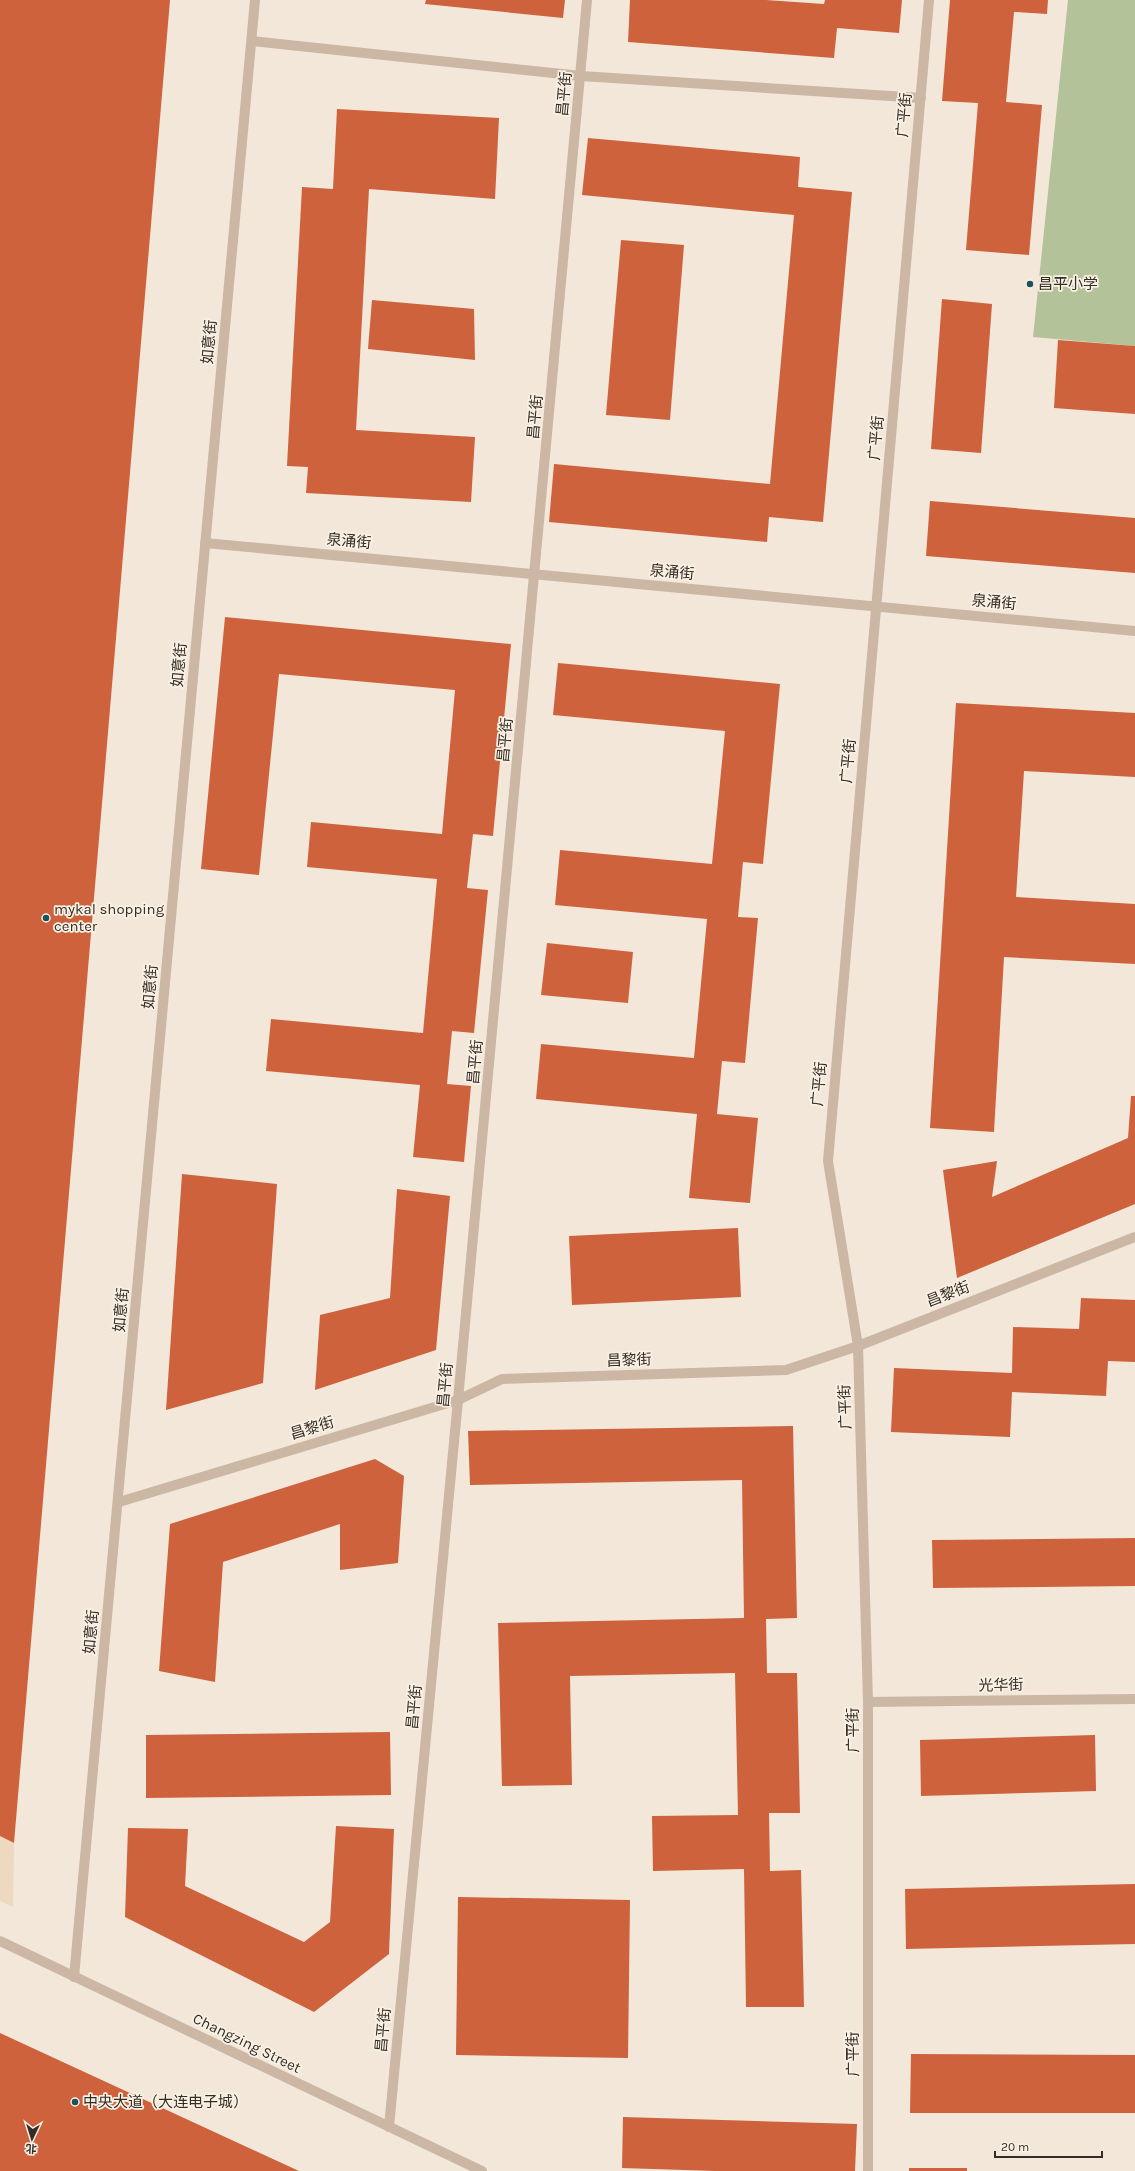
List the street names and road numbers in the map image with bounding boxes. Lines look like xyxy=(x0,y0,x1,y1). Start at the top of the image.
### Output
street label: 昌平街 xyxy=(553,71,575,117)
street label: 广平街 xyxy=(893,92,915,138)
street label: 如意街 xyxy=(198,319,220,365)
street label: 昌平街 xyxy=(524,394,546,440)
street label: 广平街 xyxy=(865,415,887,461)
street label: 泉涌街 xyxy=(326,530,372,552)
street label: 泉涌街 xyxy=(649,561,695,583)
street label: 泉涌街 xyxy=(971,591,1017,613)
street label: 如意街 xyxy=(168,642,190,688)
street label: 昌平街 xyxy=(494,717,516,763)
street label: 广平街 xyxy=(837,738,859,784)
street label: 如意街 xyxy=(139,964,161,1010)
street label: 昌平街 xyxy=(464,1039,486,1085)
street label: 广平街 xyxy=(808,1061,830,1107)
street label: 昌黎街 xyxy=(924,1278,972,1310)
street label: 如意街 xyxy=(110,1287,132,1333)
street label: 昌黎街 xyxy=(606,1350,652,1370)
street label: 昌平街 xyxy=(434,1362,456,1408)
street label: 广平街 xyxy=(835,1384,855,1430)
street label: 昌黎街 xyxy=(288,1413,336,1443)
street label: 如意街 xyxy=(80,1609,102,1655)
street label: 光华街 xyxy=(978,1676,1024,1694)
street label: 昌平街 xyxy=(403,1684,425,1730)
street label: 广平街 xyxy=(844,1707,862,1753)
street label: 昌平街 xyxy=(372,2007,394,2053)
street label: Changzing Street xyxy=(190,2009,304,2077)
street label: 广平街 xyxy=(844,2031,862,2077)

